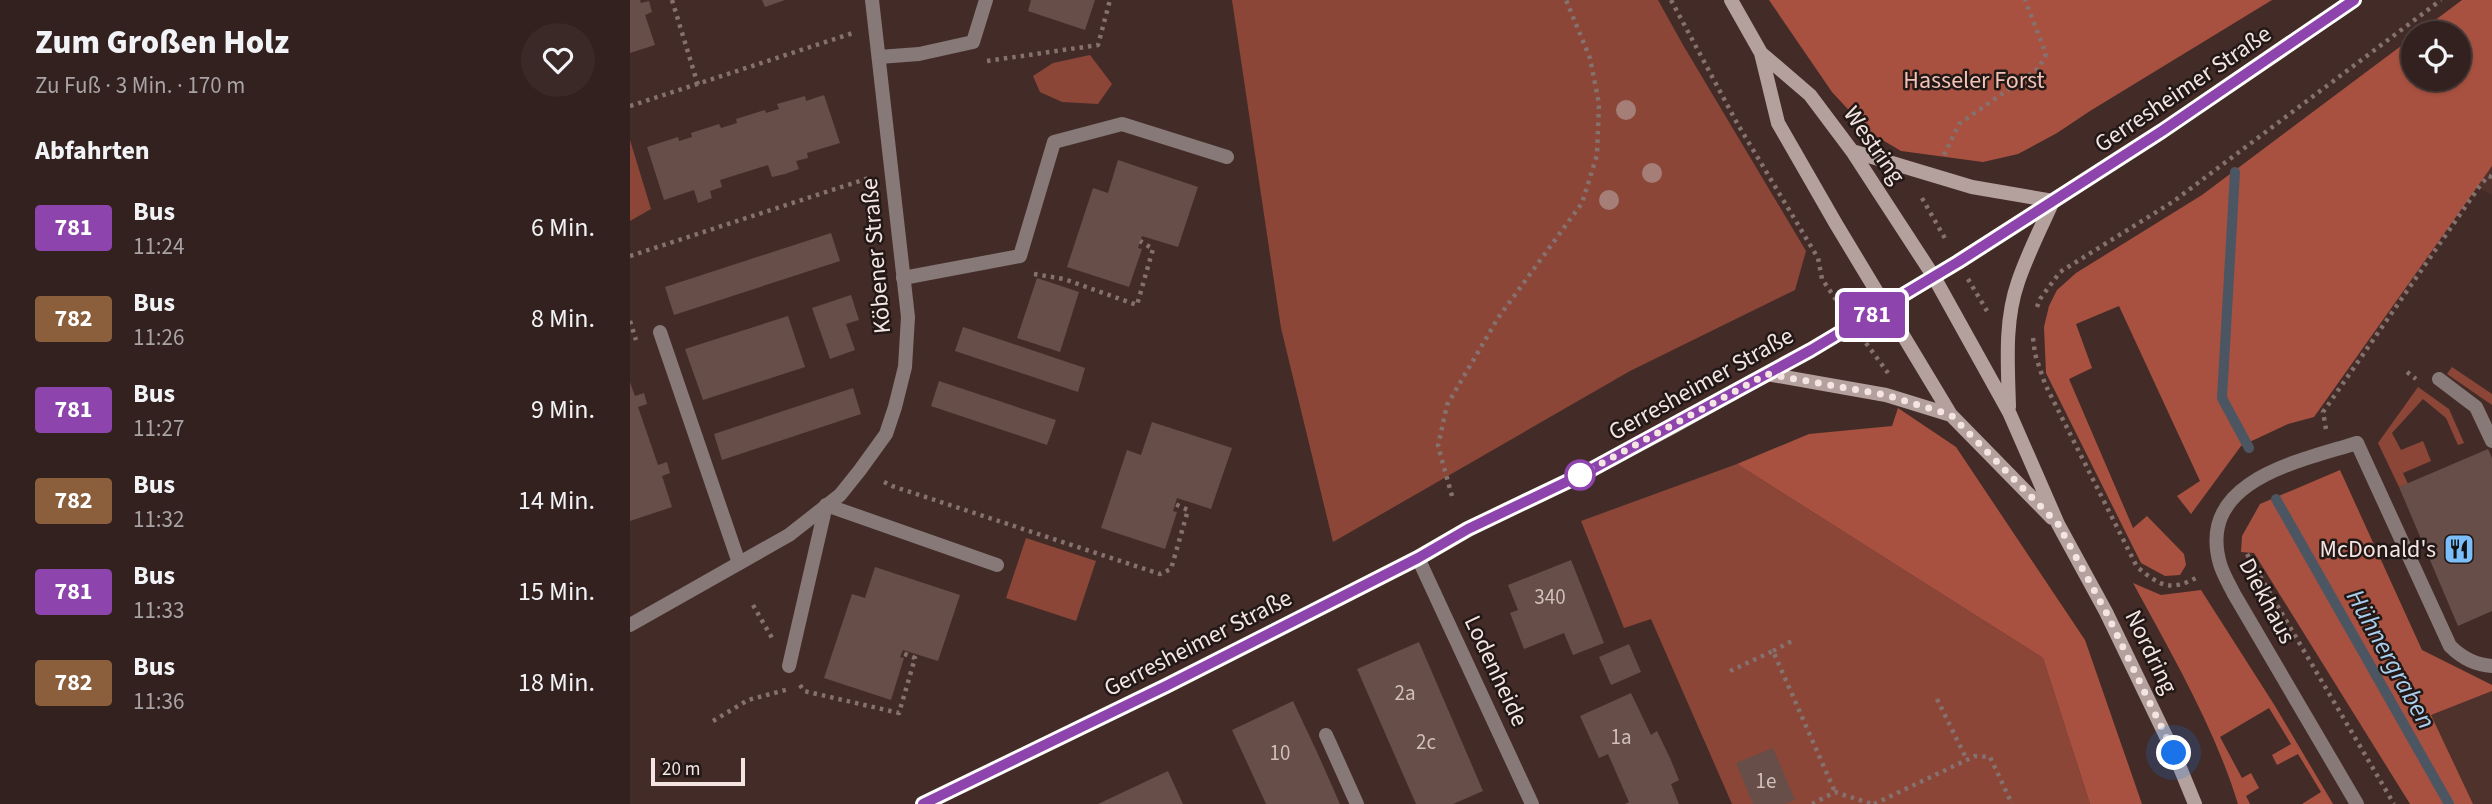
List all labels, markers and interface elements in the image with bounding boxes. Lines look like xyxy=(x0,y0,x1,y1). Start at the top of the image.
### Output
street label: Gerresheimer Straße xyxy=(2087,17,2279,161)
text: Zum Großen Holz xyxy=(35,19,289,66)
map controls xyxy=(2401,21,2471,91)
button: locate xyxy=(2401,21,2471,91)
button: heart xyxy=(521,23,595,97)
park label: Hasseler Forst xyxy=(1903,63,2045,98)
text: Zu Fuß · 3 Min. · 170 m xyxy=(35,69,245,102)
street label: Westring xyxy=(1834,99,1914,191)
text: Abfahrten xyxy=(35,132,150,169)
street label: Köbener Straße xyxy=(852,177,900,335)
text: Bus xyxy=(133,193,175,230)
text: 6 Min. xyxy=(531,209,595,246)
text: 781 xyxy=(54,210,93,245)
text: 11:24 xyxy=(133,230,184,263)
text: Bus xyxy=(133,284,175,321)
line badge: 781 xyxy=(1832,292,1912,338)
text: 781 xyxy=(1853,297,1891,332)
text: 8 Min. xyxy=(531,300,595,337)
text: 782 xyxy=(54,301,93,336)
street label: Gerresheimer Straße xyxy=(1602,319,1800,449)
text: 11:26 xyxy=(133,321,184,354)
text: Bus xyxy=(133,375,175,412)
text: 9 Min. xyxy=(531,391,595,428)
text: 781 xyxy=(54,392,93,427)
text: 11:27 xyxy=(133,412,184,445)
unlabelled marker xyxy=(1565,460,1595,490)
text: Bus xyxy=(133,466,175,503)
text: 14 Min. xyxy=(518,482,595,519)
text: 782 xyxy=(54,483,93,518)
text: 11:32 xyxy=(133,503,184,536)
place label: McDonald's xyxy=(2320,532,2436,567)
restaurant icon: McDonald's xyxy=(2442,532,2476,566)
street label: Diekhaus xyxy=(2230,552,2304,650)
text: Bus xyxy=(133,557,175,594)
text: 15 Min. xyxy=(518,573,595,610)
text: 781 xyxy=(54,574,93,609)
street label: Gerresheimer Straße xyxy=(1098,580,1298,706)
house number: 340 xyxy=(1534,582,1566,612)
water label: Hühnergraben xyxy=(2337,582,2445,736)
text: 11:33 xyxy=(133,594,184,627)
street label: Nordring xyxy=(2116,604,2186,700)
street label: Lodenheide xyxy=(1455,610,1537,732)
text: Bus xyxy=(133,648,175,685)
text: 18 Min. xyxy=(518,664,595,701)
text: 782 xyxy=(54,665,93,700)
house number: 2a xyxy=(1394,678,1416,708)
text: 11:36 xyxy=(133,685,184,718)
house number: 1a xyxy=(1610,722,1632,752)
house number: 2c xyxy=(1416,727,1436,757)
your location xyxy=(2156,735,2191,770)
house number: 10 xyxy=(1270,738,1290,768)
scale bar xyxy=(651,755,746,787)
text: 20 m xyxy=(662,756,700,783)
house number: 1e xyxy=(1756,766,1776,796)

